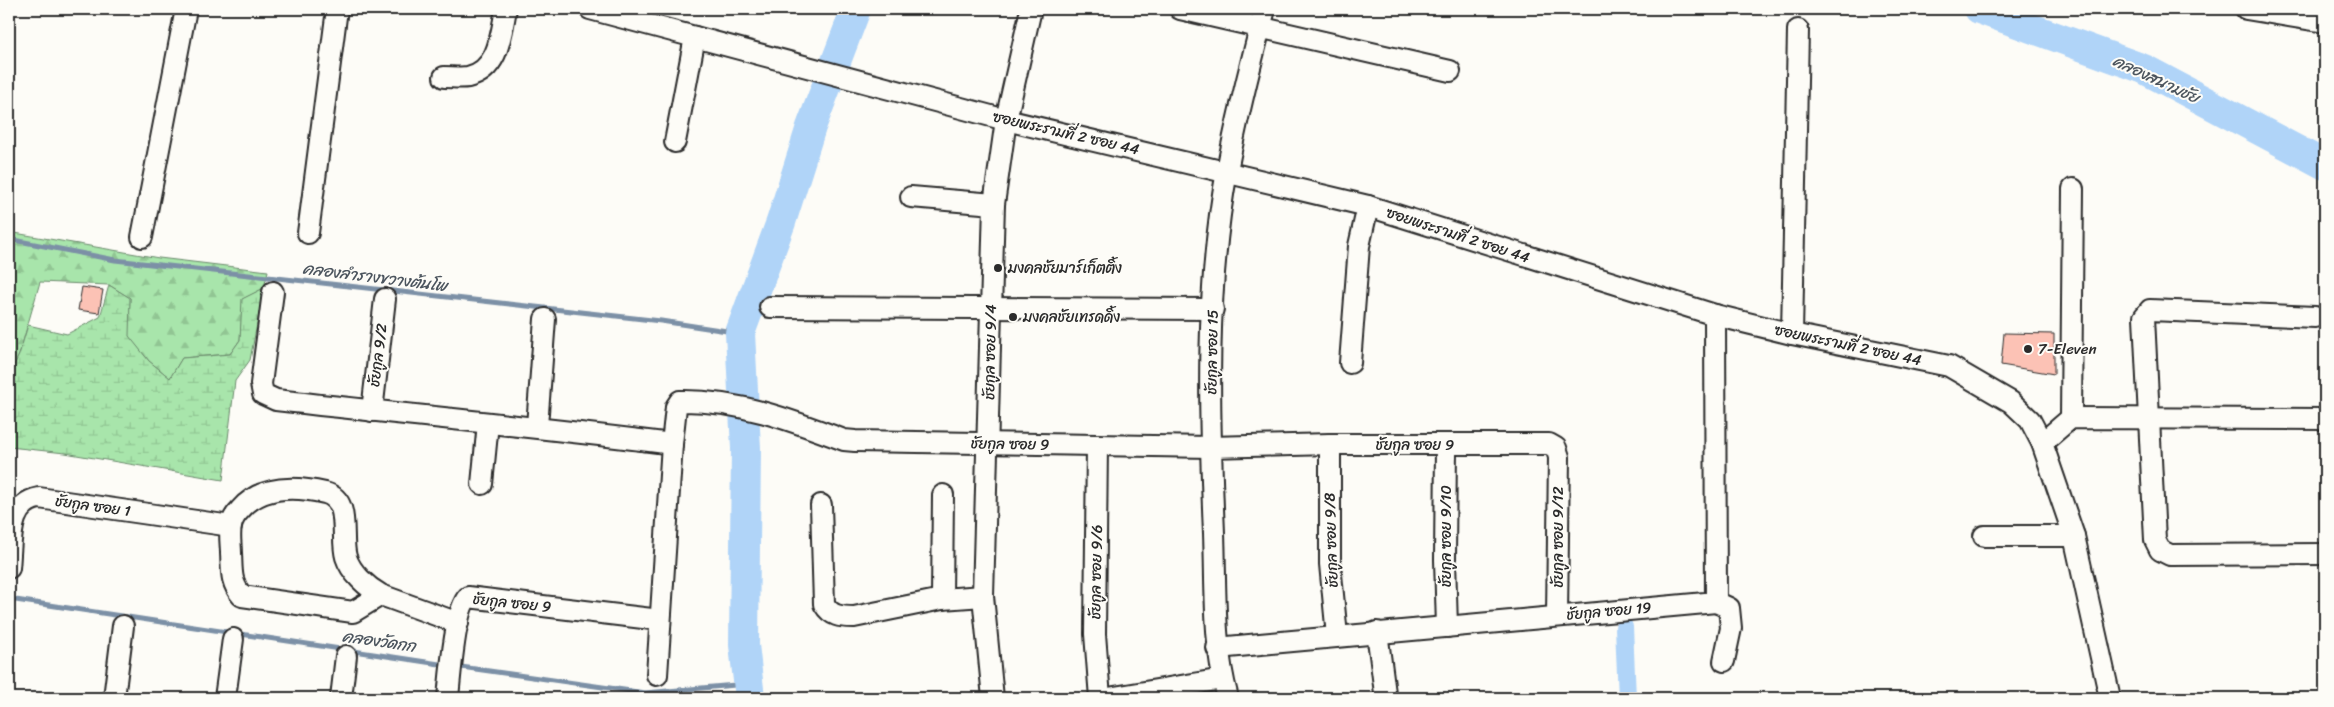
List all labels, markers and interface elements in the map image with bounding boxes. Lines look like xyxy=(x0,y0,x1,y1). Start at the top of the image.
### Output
water label: คลองสนามชัย xyxy=(2108,46,2207,113)
street label: ซอยพระรามที่ 2 ซอย 44 xyxy=(990,103,1142,163)
street label: ซอยพระรามที่ 2 ซอย 44 xyxy=(1383,199,1533,271)
water label: คลองลำรางขวางต้นโพ xyxy=(301,254,451,301)
place label: มงคลชัยมาร์เก็ตติ้ง xyxy=(1007,255,1122,281)
marker: มงคลชัยมาร์เก็ตติ้ง xyxy=(992,262,1004,274)
street label: ชัยกูล ซอย 9/4 xyxy=(976,304,1004,400)
place label: มงคลชัยเทรดดิ้ง xyxy=(1022,304,1120,330)
street label: ชัยกูล ซอย 15 xyxy=(1198,309,1226,395)
marker: มงคลชัยเทรดดิ้ง xyxy=(1007,311,1019,323)
street label: ซอยพระรามที่ 2 ซอย 44 xyxy=(1772,317,1924,373)
street label: ชัยกูล 9/2 xyxy=(361,322,395,388)
place label: 7-Eleven xyxy=(2038,336,2097,362)
marker: 7-Eleven xyxy=(2022,343,2034,355)
street label: ชัยกูล ซอย 9 xyxy=(971,430,1049,458)
street label: ชัยกูล ซอย 9 xyxy=(1376,432,1454,458)
street label: ชัยกูล ซอย 9/10 xyxy=(1433,485,1459,587)
street label: ชัยกูล ซอย 9/12 xyxy=(1545,486,1571,588)
street label: ชัยกูล ซอย 1 xyxy=(54,488,132,524)
street label: ชัยกูล ซอย 9/8 xyxy=(1316,492,1346,588)
street label: ชัยกูล ซอย 9/6 xyxy=(1082,525,1110,619)
street label: ชัยกูล ซอย 9 xyxy=(472,586,552,620)
street label: ชัยกูล ซอย 19 xyxy=(1566,594,1652,628)
water label: คลองวัดกก xyxy=(341,622,419,661)

